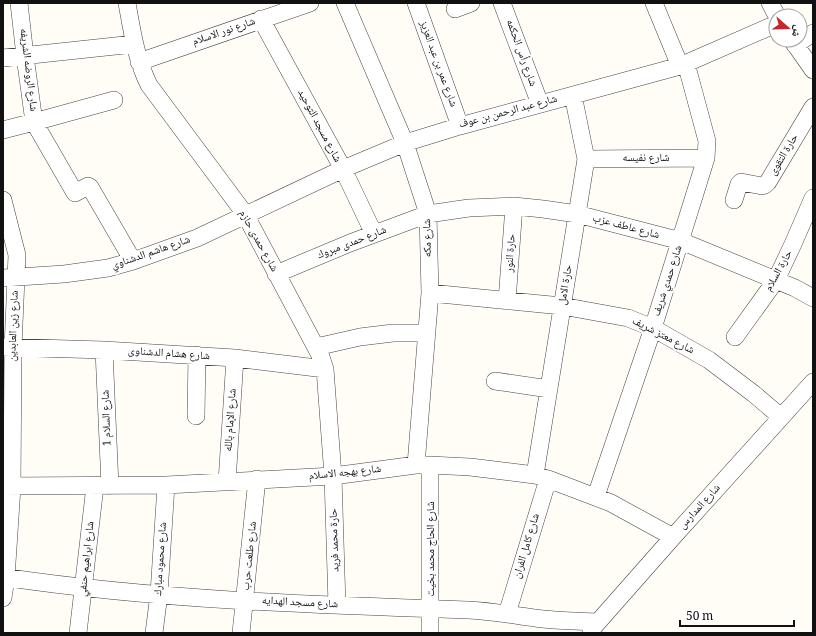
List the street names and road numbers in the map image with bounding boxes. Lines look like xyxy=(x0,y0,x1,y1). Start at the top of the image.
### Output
street label: شارع نور الاسلام xyxy=(190,12,258,52)
street label: شارع عمر بن عبد العزيز xyxy=(413,17,462,110)
street label: شارع رأس الحكمه xyxy=(500,17,542,89)
street label: شارع الروضه الشريفه xyxy=(13,27,43,113)
street label: شارع مسجد التوحيد xyxy=(292,86,346,166)
street label: شارع عبد الرحمن بن عوف xyxy=(457,90,559,134)
street label: حارة التقوى xyxy=(764,130,804,180)
street label: شارع نفيسه xyxy=(623,149,669,168)
street label: شارع حمدى حازم xyxy=(233,206,283,276)
street label: شارع عاطف عزب xyxy=(590,209,662,245)
street label: شارع مكه xyxy=(418,219,438,257)
street label: شارع حمدى مبروك xyxy=(314,221,390,265)
street label: شارع هاشم الدشناوي xyxy=(109,231,193,275)
street label: حارة النور xyxy=(500,233,522,274)
street label: شارع حمدي شريف xyxy=(648,243,688,319)
street label: حارة السلام xyxy=(760,247,798,295)
street label: حارة الامل xyxy=(553,263,579,307)
street label: شارع زين العابدين xyxy=(3,290,25,362)
street label: شارع معتز شريف xyxy=(628,312,698,360)
street label: شارع هشام الدشناوى xyxy=(127,342,211,366)
street label: شارع الإمام بالله xyxy=(219,388,243,452)
street label: شارع السلام 1 xyxy=(97,390,117,446)
street label: شارع بهجه الاسلام xyxy=(308,460,382,486)
street label: شارع المدارس xyxy=(674,480,726,534)
street label: شارع الحاج محمد بخيت xyxy=(422,501,441,597)
street label: حارة محمد فريد xyxy=(324,508,346,572)
street label: شارع كامل الفران xyxy=(508,511,546,581)
street label: شارع ابراهيم حنفي xyxy=(74,520,100,598)
street label: شارع طلعت حرب xyxy=(237,521,263,591)
street label: شارع محمود مبارك xyxy=(149,522,173,596)
street label: شارع مسجد الهدايه xyxy=(261,592,339,614)

